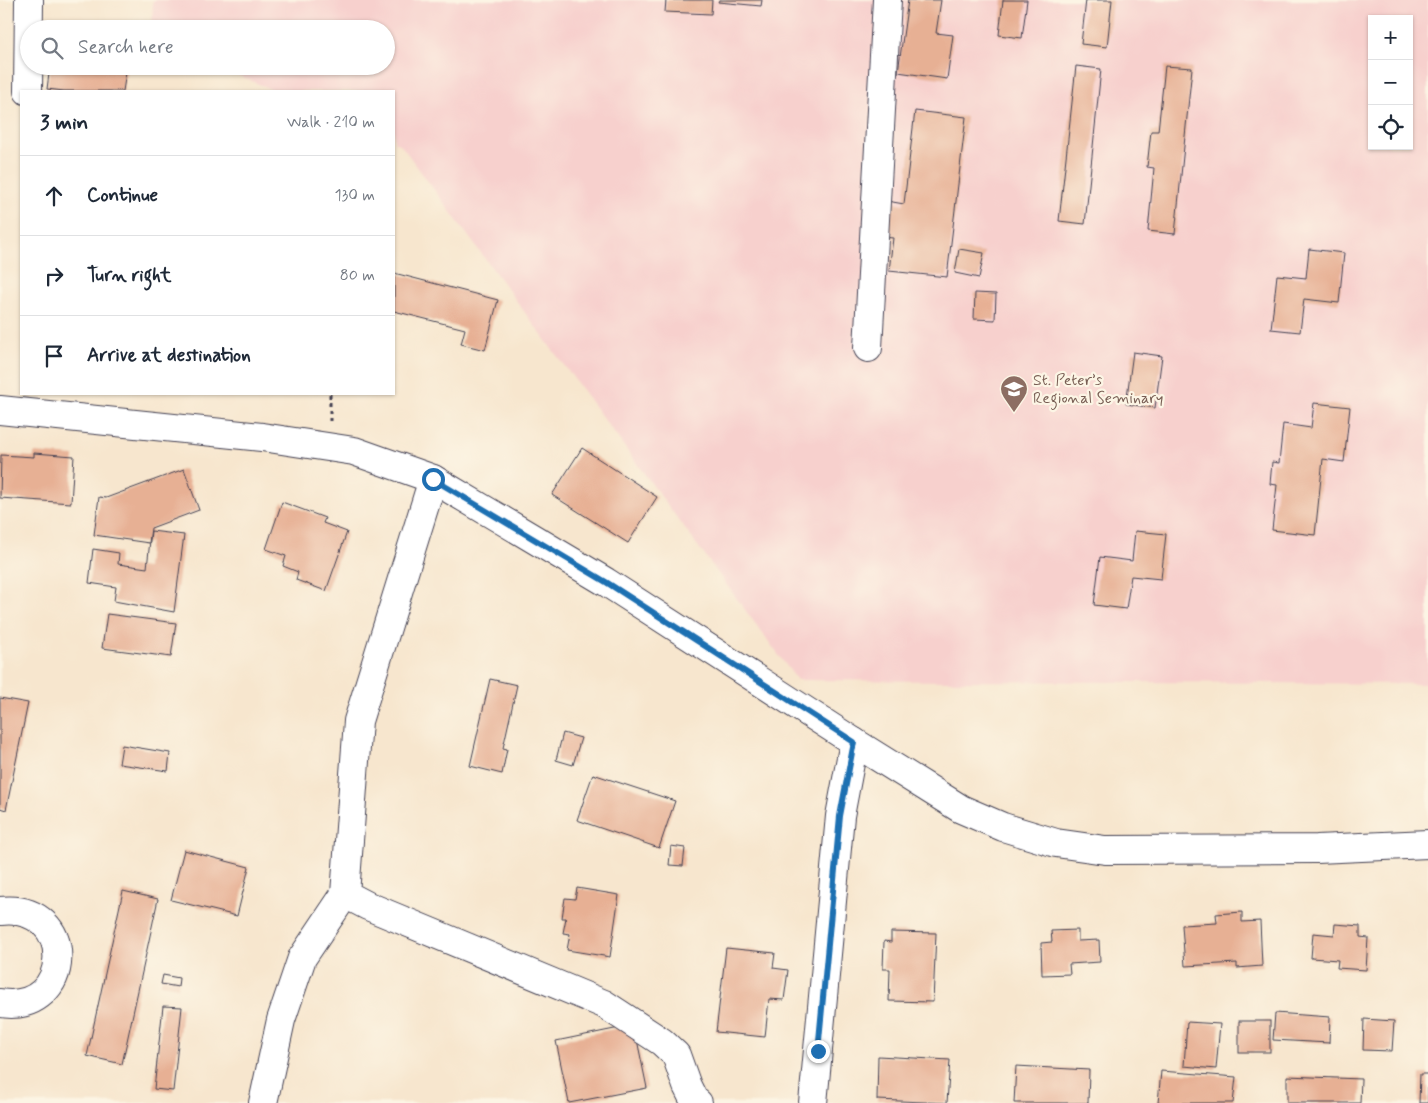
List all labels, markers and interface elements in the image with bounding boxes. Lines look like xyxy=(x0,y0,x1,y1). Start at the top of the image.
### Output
map controls xyxy=(1368,15,1413,150)
button: + xyxy=(1368,15,1413,60)
search box xyxy=(20,20,395,75)
icon: search xyxy=(38,34,66,62)
text: Search here xyxy=(78,35,174,60)
button: − xyxy=(1368,60,1413,105)
button: locate xyxy=(1368,105,1413,150)
text: 3 min xyxy=(40,109,88,137)
text: Walk · 210 m xyxy=(287,112,375,133)
icon: ahead xyxy=(40,182,68,210)
text: Continue xyxy=(87,183,158,208)
text: 130 m xyxy=(334,185,375,206)
icon: right xyxy=(40,262,68,290)
text: Turn right xyxy=(87,263,171,288)
text: 80 m xyxy=(340,265,375,286)
icon: arrive xyxy=(40,342,68,370)
text: Arrive at destination xyxy=(87,343,251,368)
place label: St. Peter’s Regional Seminary xyxy=(1033,370,1163,410)
school or university icon: St. Peter’s Regional Seminary xyxy=(999,374,1029,413)
route start xyxy=(422,468,445,491)
route end xyxy=(807,1040,830,1063)

